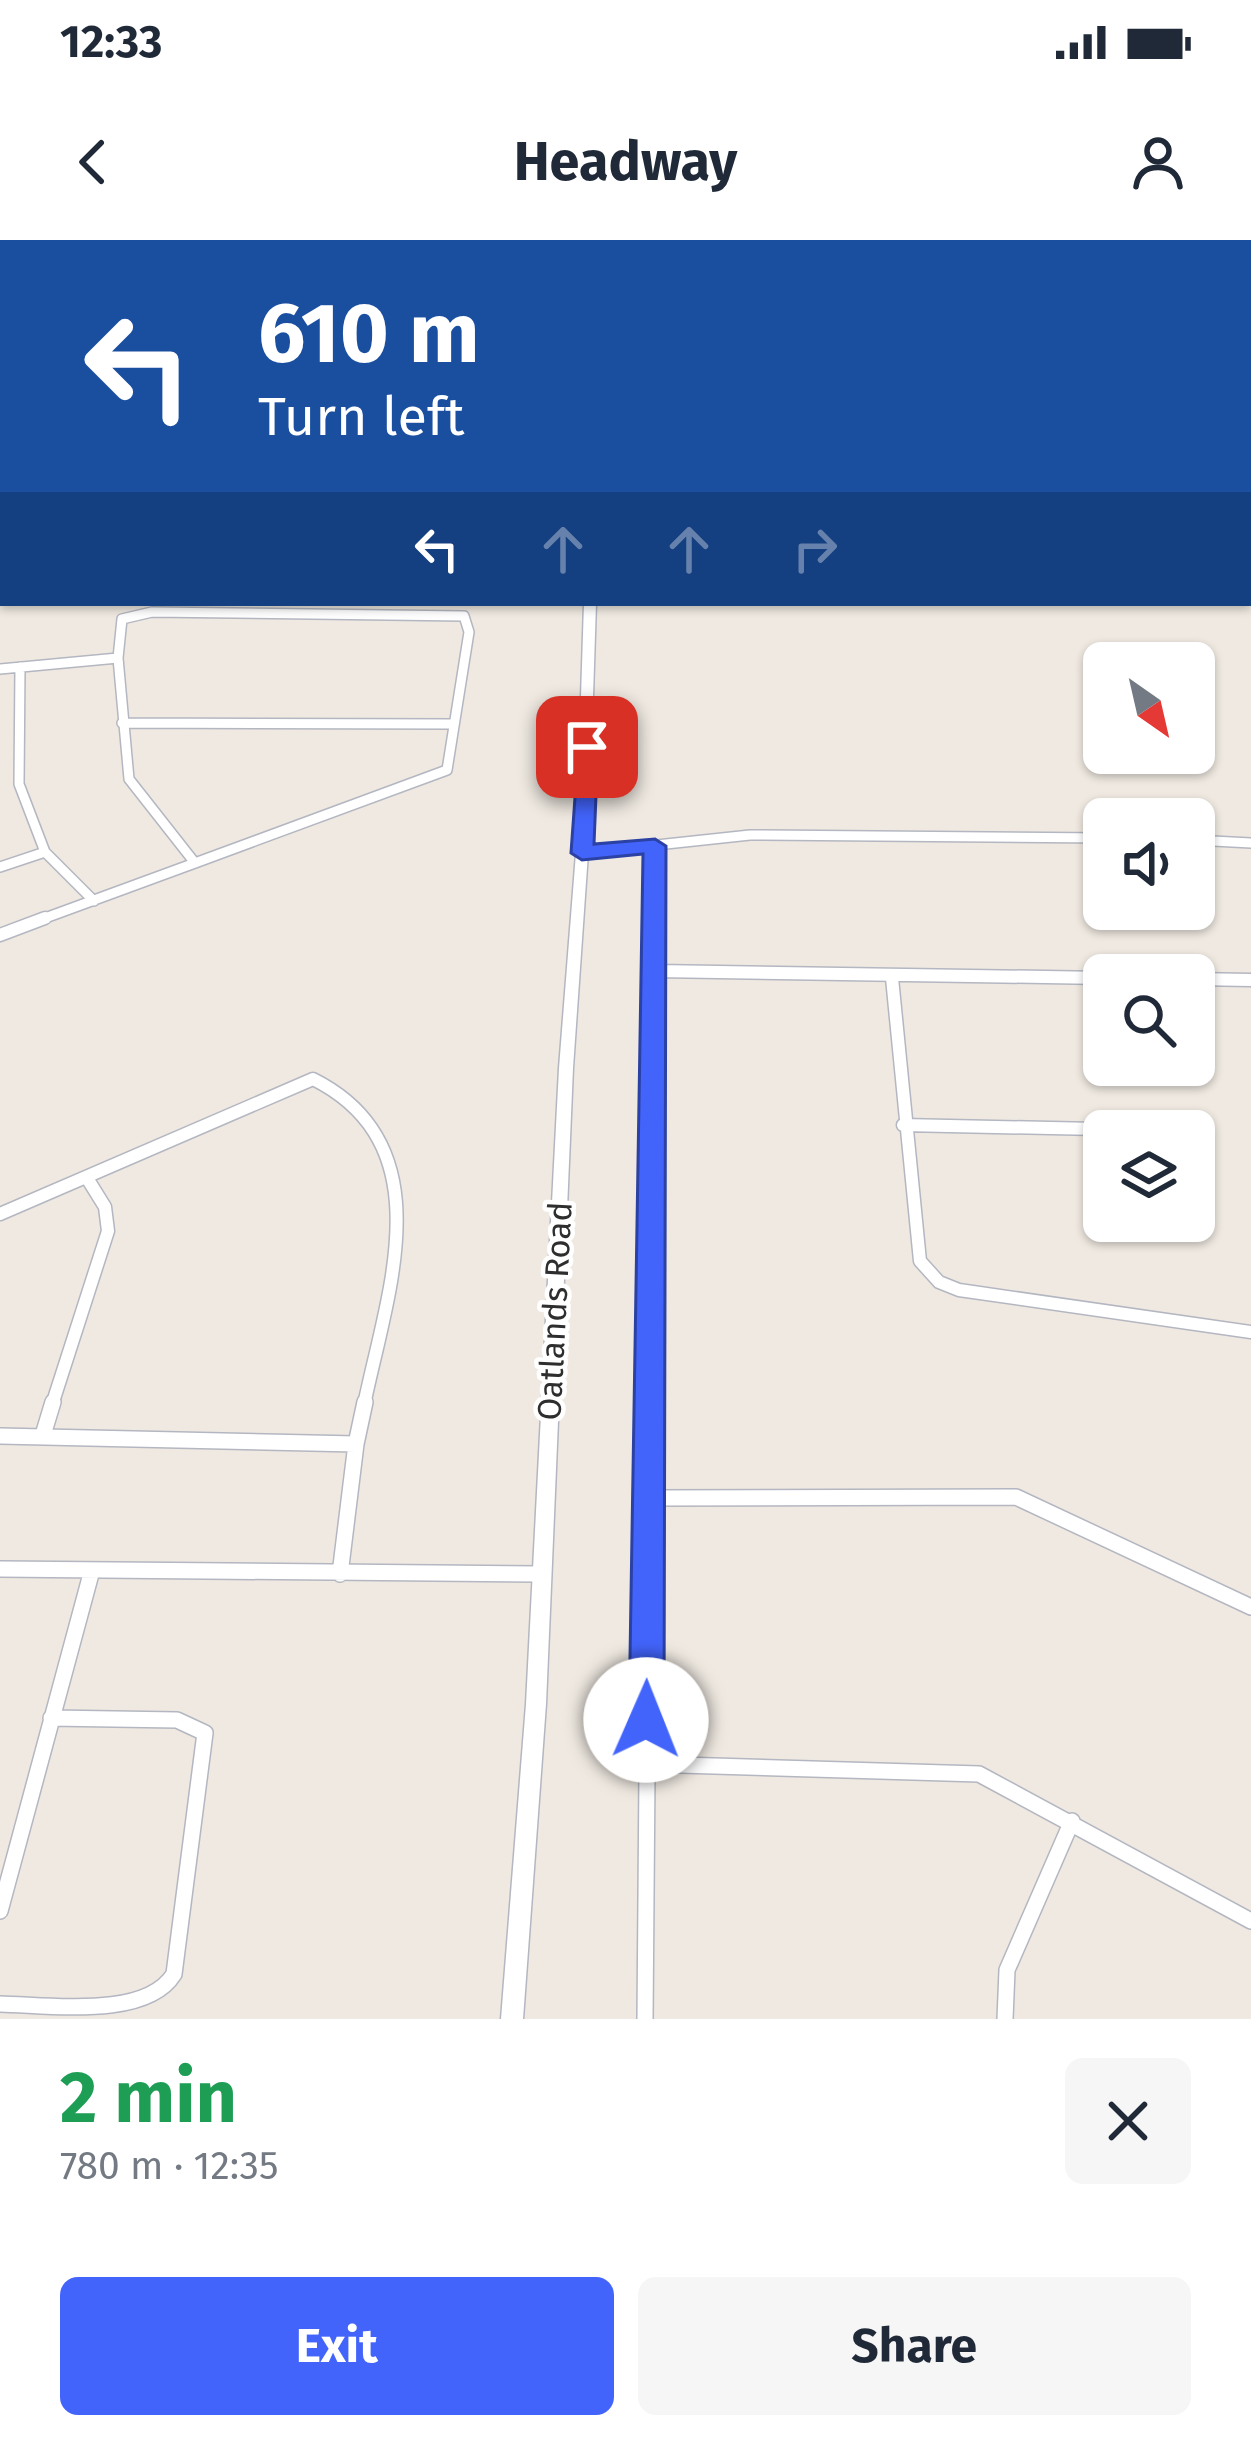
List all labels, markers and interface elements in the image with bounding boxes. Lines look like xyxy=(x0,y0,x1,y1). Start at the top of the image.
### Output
text: 12:33 xyxy=(60,15,162,69)
icon: back xyxy=(60,129,126,195)
icon: person xyxy=(1125,129,1191,195)
text: Headway xyxy=(514,130,737,194)
text: 610 m xyxy=(258,283,480,384)
icon: left xyxy=(60,288,216,444)
text: Turn left xyxy=(258,385,465,449)
icon: left xyxy=(404,516,470,582)
icon: ahead xyxy=(530,516,596,582)
icon: ahead xyxy=(656,516,722,582)
icon: right xyxy=(782,516,848,582)
north arrow xyxy=(1083,642,1215,774)
map controls xyxy=(1083,642,1215,1242)
pin xyxy=(536,696,638,798)
icon: arrive xyxy=(554,714,620,780)
button: sound xyxy=(1083,798,1215,930)
button: search xyxy=(1083,954,1215,1086)
button: layers xyxy=(1083,1110,1215,1242)
street label: Oatlands Road xyxy=(529,1201,581,1421)
position arrow xyxy=(583,1657,709,1783)
text: 2 min xyxy=(60,2055,237,2141)
button: close xyxy=(1065,2058,1191,2184)
text: 780 m · 12:35 xyxy=(60,2143,278,2189)
button: Exit xyxy=(60,2277,614,2415)
button: Share xyxy=(638,2277,1191,2415)

